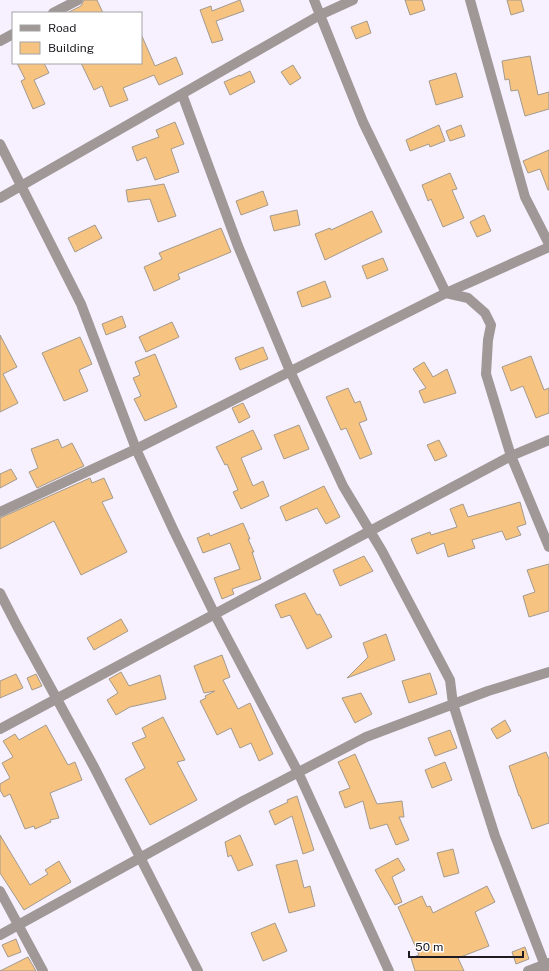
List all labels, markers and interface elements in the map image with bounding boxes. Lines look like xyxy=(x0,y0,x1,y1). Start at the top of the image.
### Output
legend xyxy=(12,12,142,64)
text: Road xyxy=(48,21,76,35)
text: Building xyxy=(48,41,94,55)
scale bar xyxy=(409,933,523,959)
text: 50 m xyxy=(415,940,443,954)

